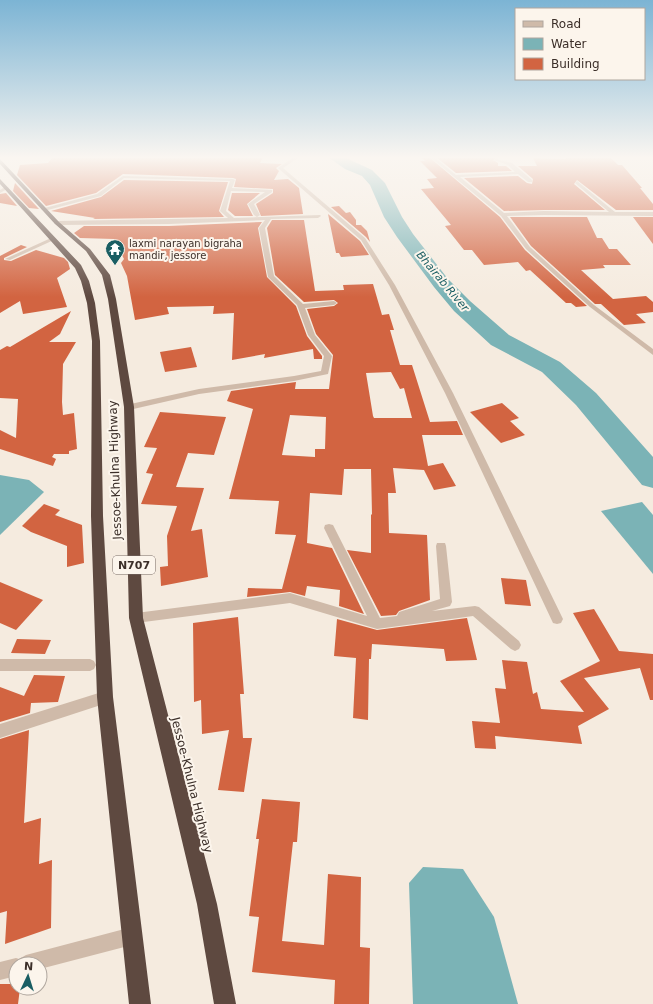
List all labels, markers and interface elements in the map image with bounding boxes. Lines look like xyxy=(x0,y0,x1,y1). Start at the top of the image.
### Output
legend xyxy=(515,8,645,80)
text: Road xyxy=(551,17,581,31)
text: Water xyxy=(551,37,587,51)
text: Building xyxy=(551,57,600,71)
temple icon: laxmi narayan bigraha mandir, jessore xyxy=(104,238,126,266)
place label: laxmi narayan bigraha mandir, jessore xyxy=(129,238,242,261)
water label: Bhairab River xyxy=(414,249,473,315)
street label: Jessoe-Khulna Highway xyxy=(106,400,124,541)
road number: N707 xyxy=(113,556,155,574)
street label: Jessoe-Khulna Highway xyxy=(168,715,216,854)
north arrow xyxy=(8,956,48,996)
text: N xyxy=(24,960,34,973)

